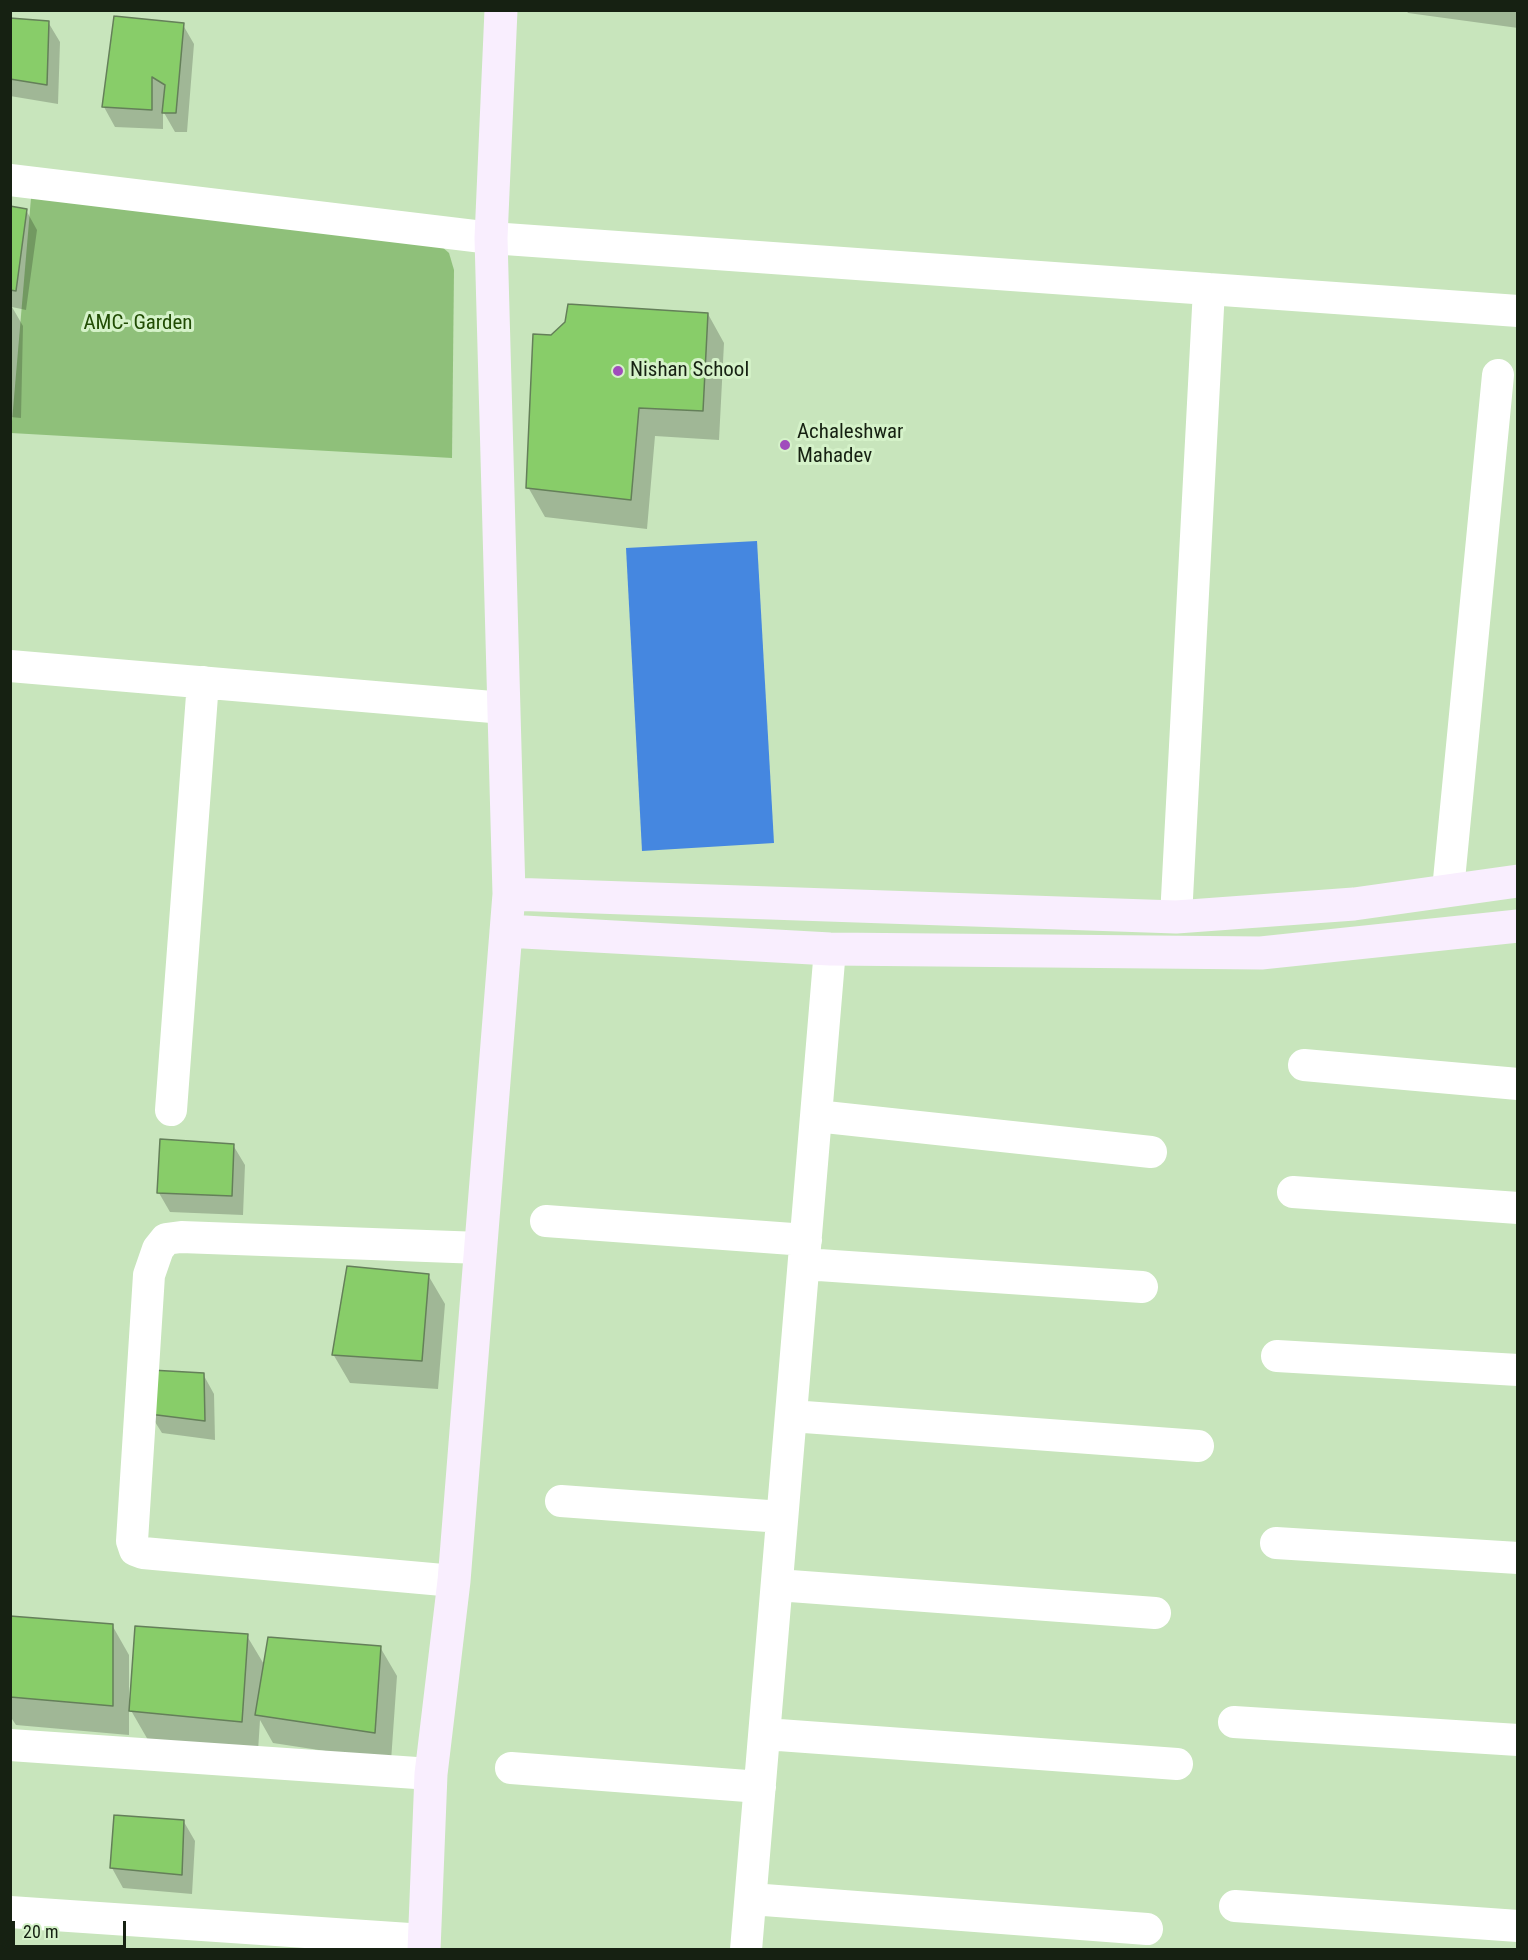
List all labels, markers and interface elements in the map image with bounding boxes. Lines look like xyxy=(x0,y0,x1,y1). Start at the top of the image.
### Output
park label: AMC- Garden xyxy=(83,311,193,337)
place label: Nishan School xyxy=(630,358,749,384)
marker: Nishan School xyxy=(611,364,625,378)
place label: Achaleshwar Mahadev xyxy=(797,420,903,470)
marker: Achaleshwar Mahadev xyxy=(778,438,792,452)
scale bar xyxy=(15,1909,129,1947)
text: 20 m xyxy=(23,1921,58,1942)

